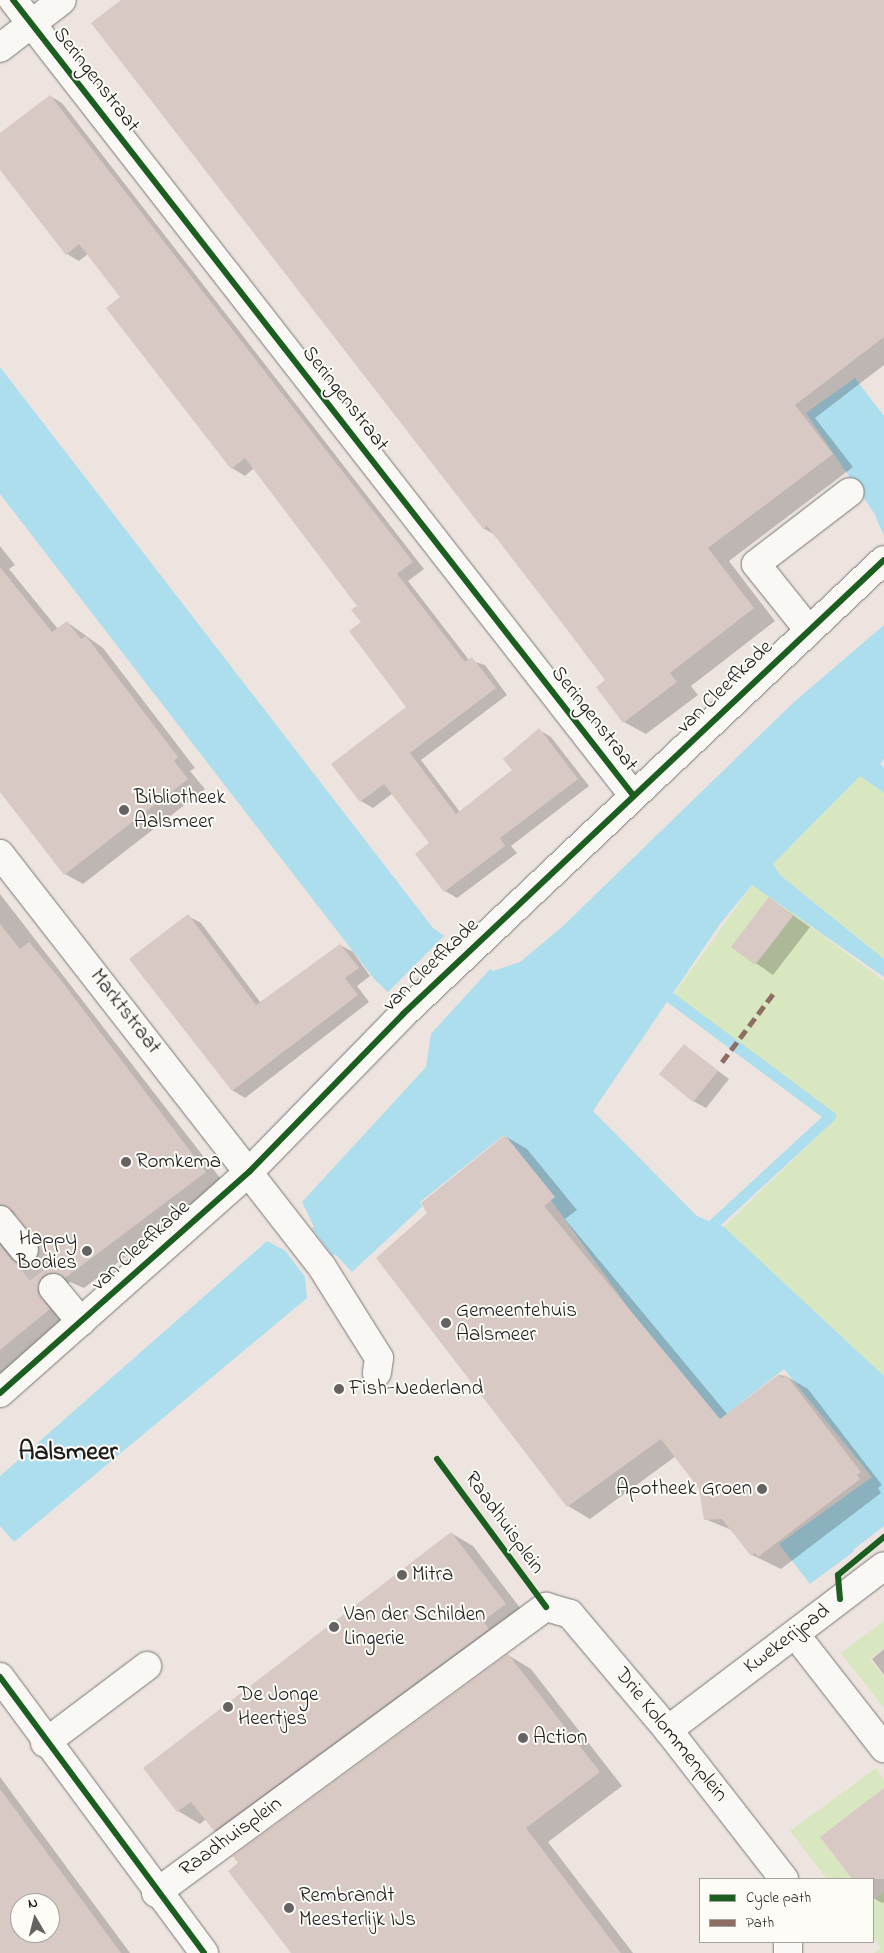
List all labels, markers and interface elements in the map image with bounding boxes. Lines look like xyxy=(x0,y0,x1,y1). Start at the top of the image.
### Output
street label: Seringenstraat xyxy=(47,22,145,138)
street label: Seringenstraat xyxy=(296,341,394,457)
street label: van Cleeffkade xyxy=(672,635,778,739)
street label: Seringenstraat xyxy=(545,661,643,777)
place label: Bibliotheek Aalsmeer xyxy=(134,785,226,835)
marker: Bibliotheek Aalsmeer xyxy=(118,804,130,816)
street label: van Cleeffkade xyxy=(378,913,484,1017)
street label: Marktstraat xyxy=(84,965,166,1059)
place label: Romkema xyxy=(136,1149,221,1175)
marker: Romkema xyxy=(120,1156,132,1168)
street label: van Cleeffkade xyxy=(87,1195,195,1297)
place label: Happy Bodies xyxy=(16,1226,77,1276)
marker: Happy Bodies xyxy=(81,1245,93,1257)
place label: Gemeentehuis Aalsmeer xyxy=(456,1298,577,1348)
marker: Gemeentehuis Aalsmeer xyxy=(440,1317,452,1329)
place label: Fish-Nederland xyxy=(349,1376,483,1402)
marker: Fish-Nederland xyxy=(333,1383,345,1395)
district label: Aalsmeer xyxy=(18,1438,118,1470)
street label: Raadhuisplein xyxy=(458,1467,550,1579)
place label: Apotheek Groen xyxy=(616,1476,752,1502)
marker: Apotheek Groen xyxy=(756,1483,768,1495)
place label: Mitra xyxy=(412,1562,453,1588)
marker: Mitra xyxy=(396,1569,408,1581)
street label: Kwekerijpad xyxy=(739,1599,835,1679)
place label: Van der Schilden Lingerie xyxy=(344,1602,485,1652)
marker: Van der Schilden Lingerie xyxy=(328,1621,340,1633)
street label: Drie Kolommenplein xyxy=(609,1663,733,1807)
place label: De Jonge Heertjes xyxy=(238,1682,318,1732)
marker: De Jonge Heertjes xyxy=(222,1701,234,1713)
place label: Action xyxy=(533,1725,587,1751)
marker: Action xyxy=(517,1732,529,1744)
street label: Raadhuisplein xyxy=(175,1791,287,1883)
legend xyxy=(699,1878,874,1943)
place label: Rembrandt Meesterlijk IJs xyxy=(299,1883,416,1933)
text: Cycle path xyxy=(746,1887,811,1909)
north arrow xyxy=(10,1893,60,1943)
text: N xyxy=(27,1893,39,1915)
marker: Rembrandt Meesterlijk IJs xyxy=(283,1902,295,1914)
text: Path xyxy=(746,1912,774,1934)

